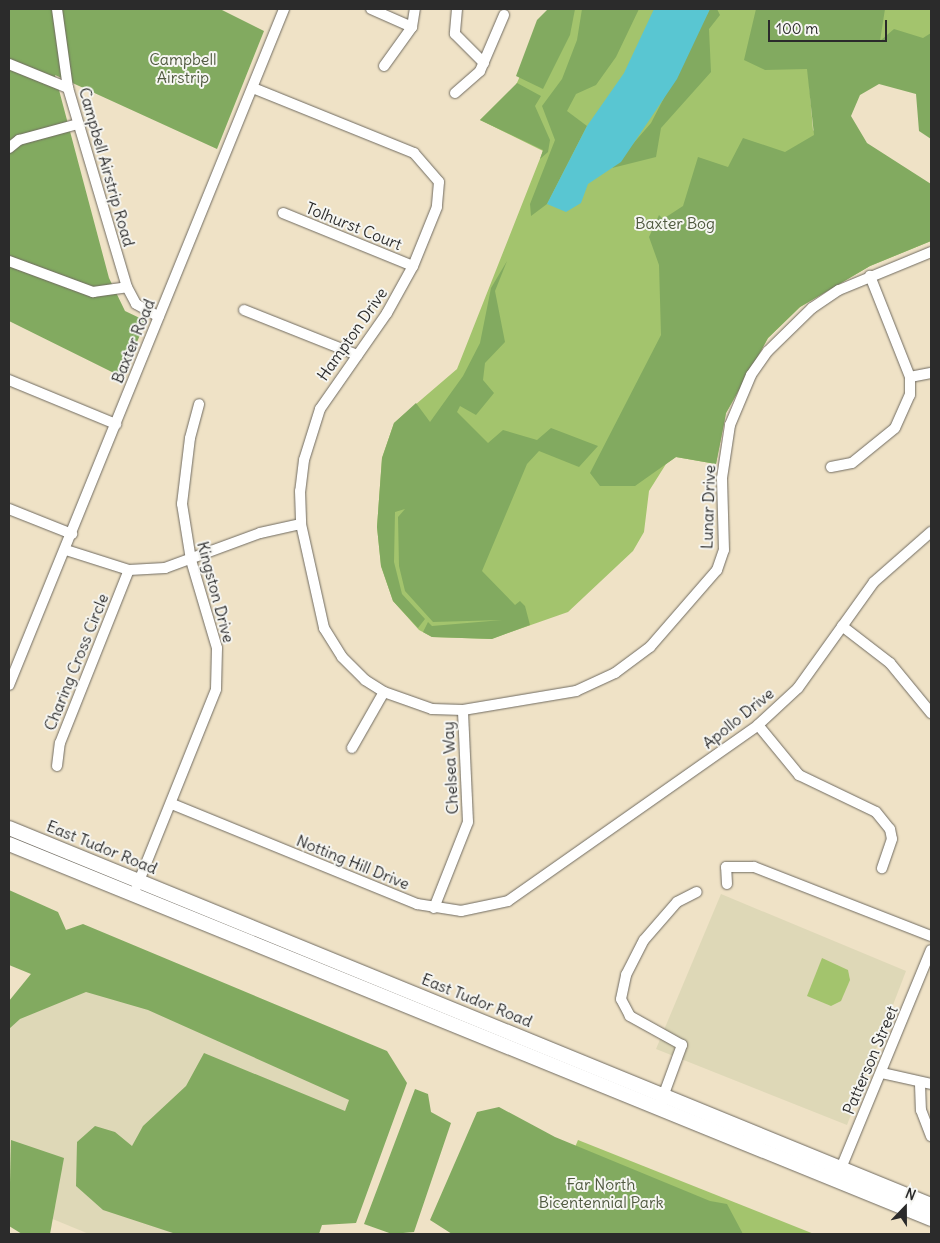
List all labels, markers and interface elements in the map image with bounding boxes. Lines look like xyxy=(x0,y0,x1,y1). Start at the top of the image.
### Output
scale bar xyxy=(770,10,889,42)
text: 100 m xyxy=(776,19,818,38)
park label: Campbell Airstrip xyxy=(149,49,217,87)
street label: Campbell Airstrip Road xyxy=(75,85,139,249)
street label: Tolhurst Court xyxy=(303,198,405,254)
park label: Baxter Bog xyxy=(635,213,715,233)
street label: Hampton Drive xyxy=(313,284,391,384)
street label: Baxter Road xyxy=(107,296,159,386)
street label: Lunar Drive xyxy=(697,464,719,550)
street label: Kingston Drive xyxy=(193,539,239,645)
street label: Charing Cross Circle xyxy=(40,591,112,733)
street label: Apollo Drive xyxy=(698,683,778,753)
street label: Chelsea Way xyxy=(438,721,462,815)
street label: East Tudor Road xyxy=(44,816,160,878)
street label: Notting Hill Drive xyxy=(294,831,412,893)
street label: East Tudor Road xyxy=(419,969,535,1031)
street label: Patterson Street xyxy=(838,1003,902,1117)
park label: Far North Bicentennial Park xyxy=(538,1174,664,1212)
north arrow xyxy=(880,1183,930,1233)
text: N xyxy=(903,1184,918,1204)

